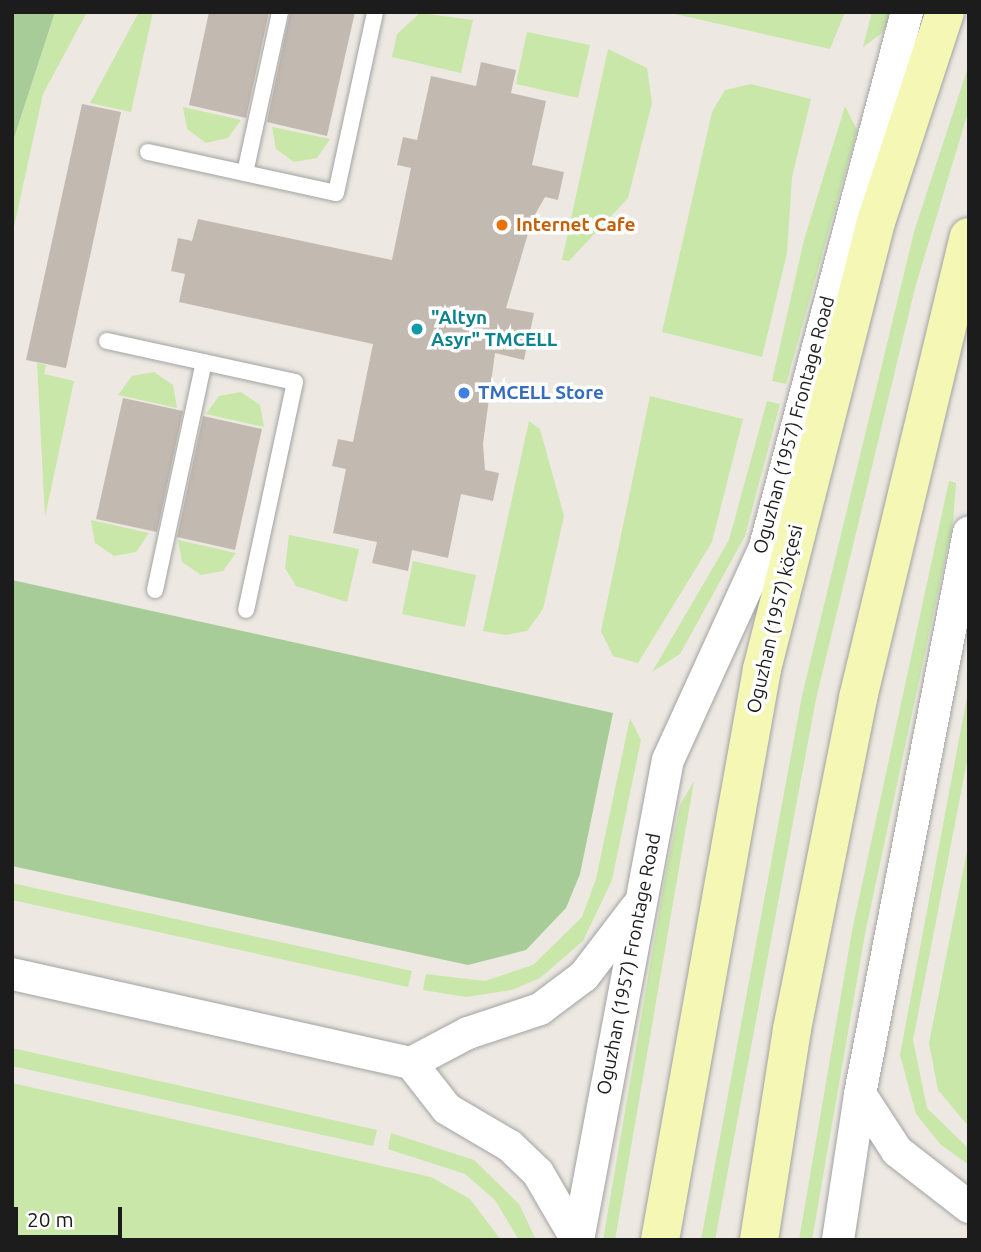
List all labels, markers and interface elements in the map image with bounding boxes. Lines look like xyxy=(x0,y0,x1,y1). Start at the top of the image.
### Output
place label: Internet Cafe xyxy=(516,214,635,236)
marker: Internet Cafe xyxy=(494,217,510,233)
street label: Oguzhan (1957) Frontage Road xyxy=(749,294,839,556)
place label: "Altyn Asyr" TMCELL xyxy=(431,307,557,351)
marker: "Altyn Asyr" TMCELL xyxy=(409,321,425,337)
place label: TMCELL Store xyxy=(478,382,604,404)
marker: TMCELL Store xyxy=(456,385,472,401)
street label: Oguzhan (1957) köçesi xyxy=(742,523,808,715)
street label: Oguzhan (1957) Frontage Road xyxy=(592,831,666,1097)
scale bar xyxy=(18,1192,126,1236)
text: 20 m xyxy=(27,1207,74,1231)

